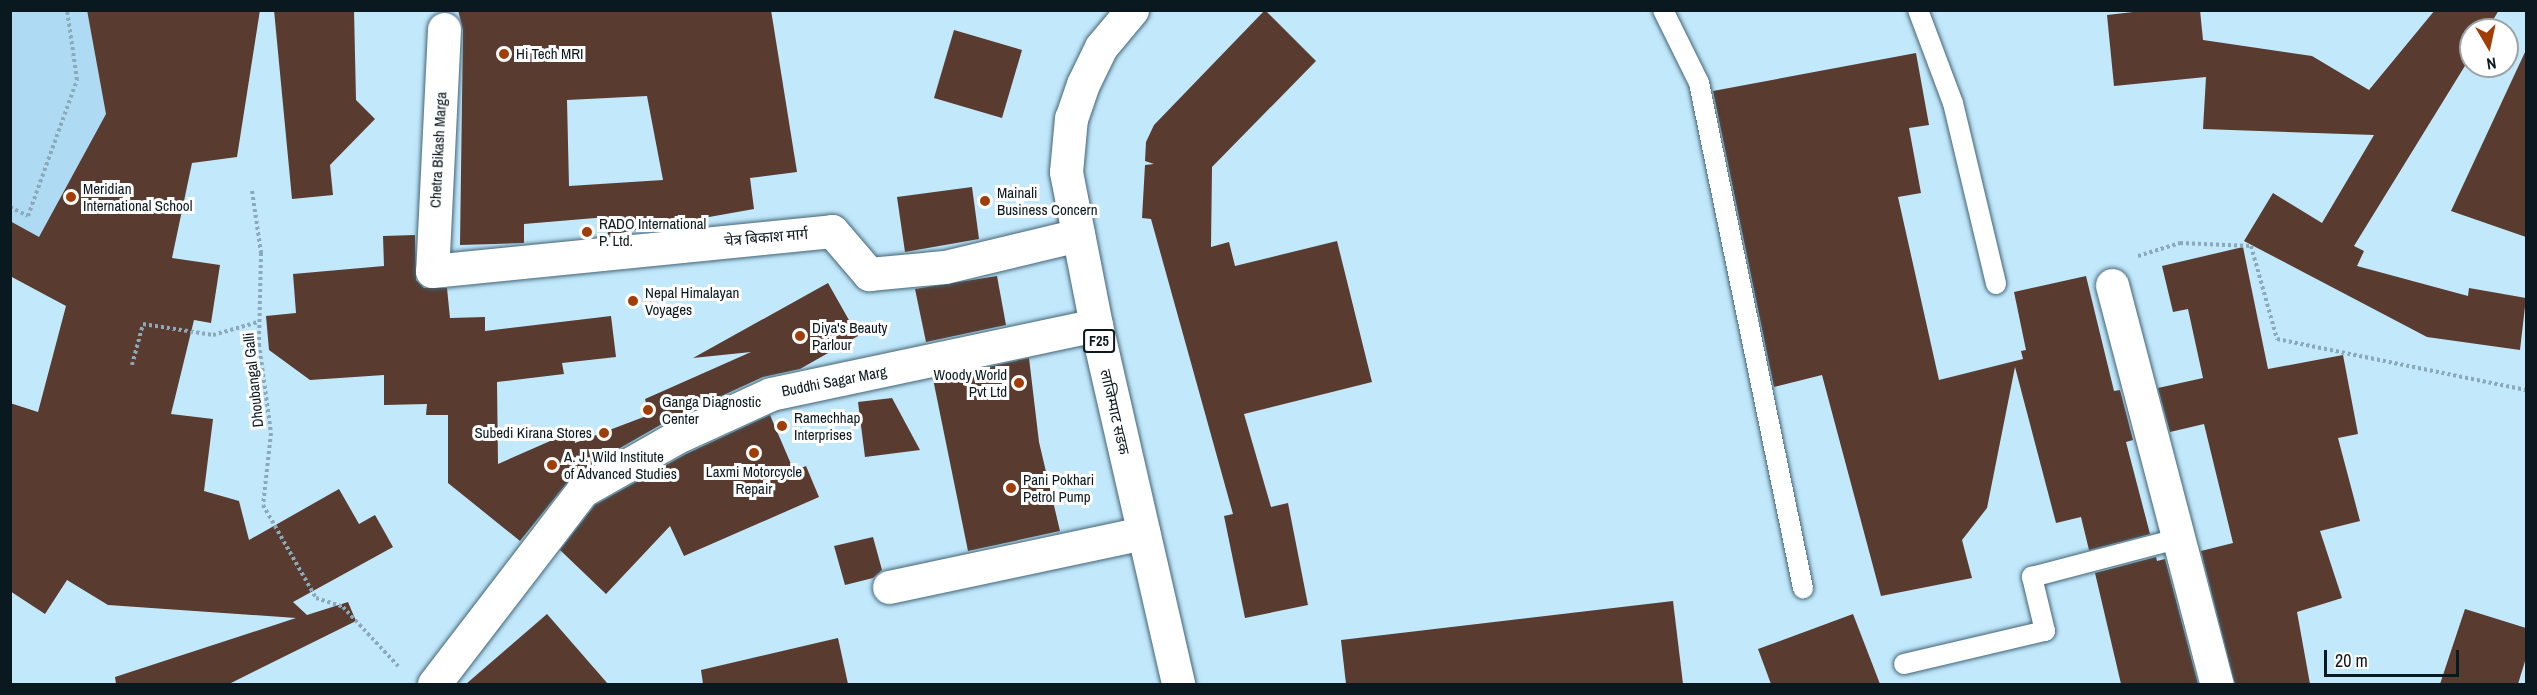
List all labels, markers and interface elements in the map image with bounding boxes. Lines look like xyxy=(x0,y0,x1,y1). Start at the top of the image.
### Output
north arrow xyxy=(2459,18,2519,78)
place label: Hi Tech MRI xyxy=(516,45,584,63)
marker: Hi Tech MRI xyxy=(497,47,511,61)
text: N xyxy=(2485,52,2498,75)
street label: Chetra Bikash Marga xyxy=(426,91,450,209)
place label: Meridian International School xyxy=(83,179,192,214)
place label: Mainali Business Concern xyxy=(997,183,1097,218)
marker: Meridian International School xyxy=(64,190,78,204)
marker: Mainali Business Concern xyxy=(978,194,992,208)
place label: RADO International P. Ltd. xyxy=(599,214,706,249)
street label: चेत्र बिकाश मार्ग xyxy=(723,224,809,250)
marker: RADO International P. Ltd. xyxy=(580,225,594,239)
place label: Nepal Himalayan Voyages xyxy=(645,283,739,318)
marker: Nepal Himalayan Voyages xyxy=(626,294,640,308)
place label: Diya's Beauty Parlour xyxy=(812,318,888,353)
marker: Diya's Beauty Parlour xyxy=(793,329,807,343)
road number: F25 xyxy=(1082,330,1116,352)
street label: Dhoubangal Galli xyxy=(239,332,267,428)
street label: Buddhi Sagar Marg xyxy=(780,362,888,400)
place label: Woody World Pvt Ltd xyxy=(934,365,1007,400)
street label: लाजिम्पाट सडक xyxy=(1096,368,1134,456)
marker: Woody World Pvt Ltd xyxy=(1012,376,1026,390)
place label: Ganga Diagnostic Center xyxy=(662,392,761,427)
marker: Ganga Diagnostic Center xyxy=(639,401,657,419)
place label: Ramechhap Interprises xyxy=(794,408,860,443)
marker: Ramechhap Interprises xyxy=(775,419,789,433)
place label: Subedi Kirana Stores xyxy=(474,424,592,442)
marker: Subedi Kirana Stores xyxy=(597,426,611,440)
marker: Laxmi Motorcycle Repair xyxy=(747,446,761,460)
place label: A. J. Wild Institute of Advanced Studies xyxy=(564,447,678,482)
marker: A. J. Wild Institute of Advanced Studies xyxy=(545,458,559,472)
place label: Laxmi Motorcycle Repair xyxy=(706,462,802,497)
place label: Pani Pokhari Petrol Pump xyxy=(1023,470,1094,505)
marker: Pani Pokhari Petrol Pump xyxy=(1004,481,1018,495)
scale bar xyxy=(2327,638,2462,676)
text: 20 m xyxy=(2335,648,2368,673)

